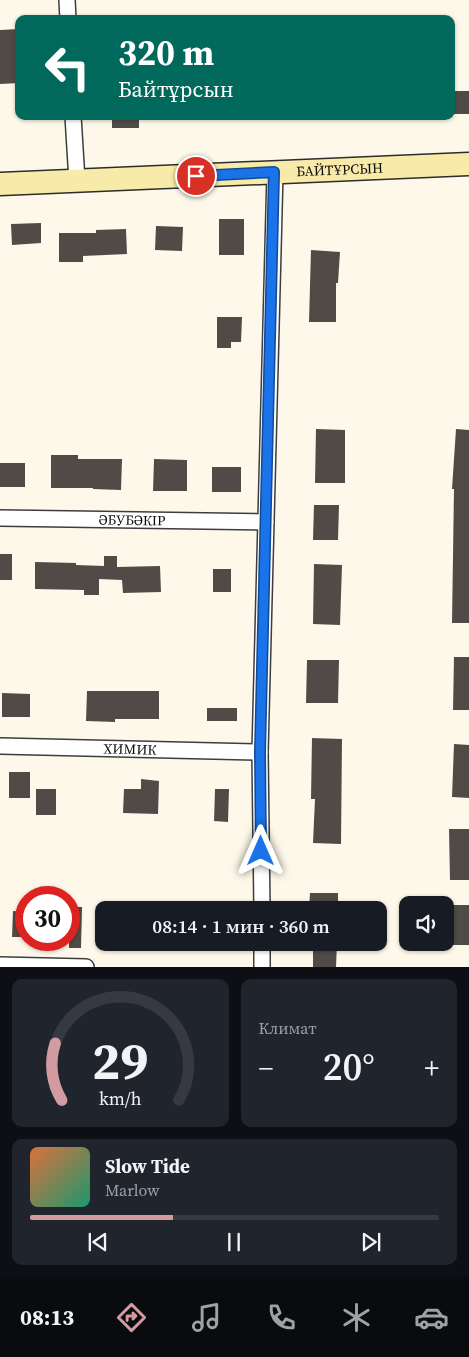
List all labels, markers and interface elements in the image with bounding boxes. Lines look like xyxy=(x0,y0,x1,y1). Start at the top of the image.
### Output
text: 320 m xyxy=(118,29,214,77)
icon: left xyxy=(35,35,100,100)
text: Байтұрсын xyxy=(118,74,234,104)
pin xyxy=(175,155,217,197)
street label: БАЙТҰРСЫН xyxy=(296,158,383,181)
icon: arrive xyxy=(182,162,210,190)
street label: ӘБУБӘКІР xyxy=(98,509,166,530)
street label: ХИМИК xyxy=(103,738,158,760)
position arrow xyxy=(234,824,286,876)
speed limit sign: 30 xyxy=(15,886,80,951)
map controls xyxy=(399,896,454,951)
button: sound xyxy=(399,896,454,951)
text: 08:14 · 1 мин · 360 m xyxy=(152,913,330,939)
text: Климат xyxy=(259,1017,317,1039)
text: 29 xyxy=(92,1025,148,1096)
text: 20° xyxy=(323,1041,375,1093)
text: − xyxy=(259,1049,273,1087)
text: + xyxy=(424,1049,439,1087)
text: km/h xyxy=(99,1086,142,1111)
text: Slow Tide xyxy=(105,1153,190,1179)
text: Marlow xyxy=(105,1179,160,1201)
icon: previous xyxy=(84,1228,112,1256)
icon: pause xyxy=(220,1228,248,1256)
icon: next xyxy=(357,1228,385,1256)
icon: directions xyxy=(114,1300,149,1335)
icon: music xyxy=(189,1300,224,1335)
icon: phone xyxy=(264,1300,299,1335)
icon: climate xyxy=(339,1300,374,1335)
icon: car xyxy=(414,1300,449,1335)
text: 08:13 xyxy=(20,1302,74,1332)

